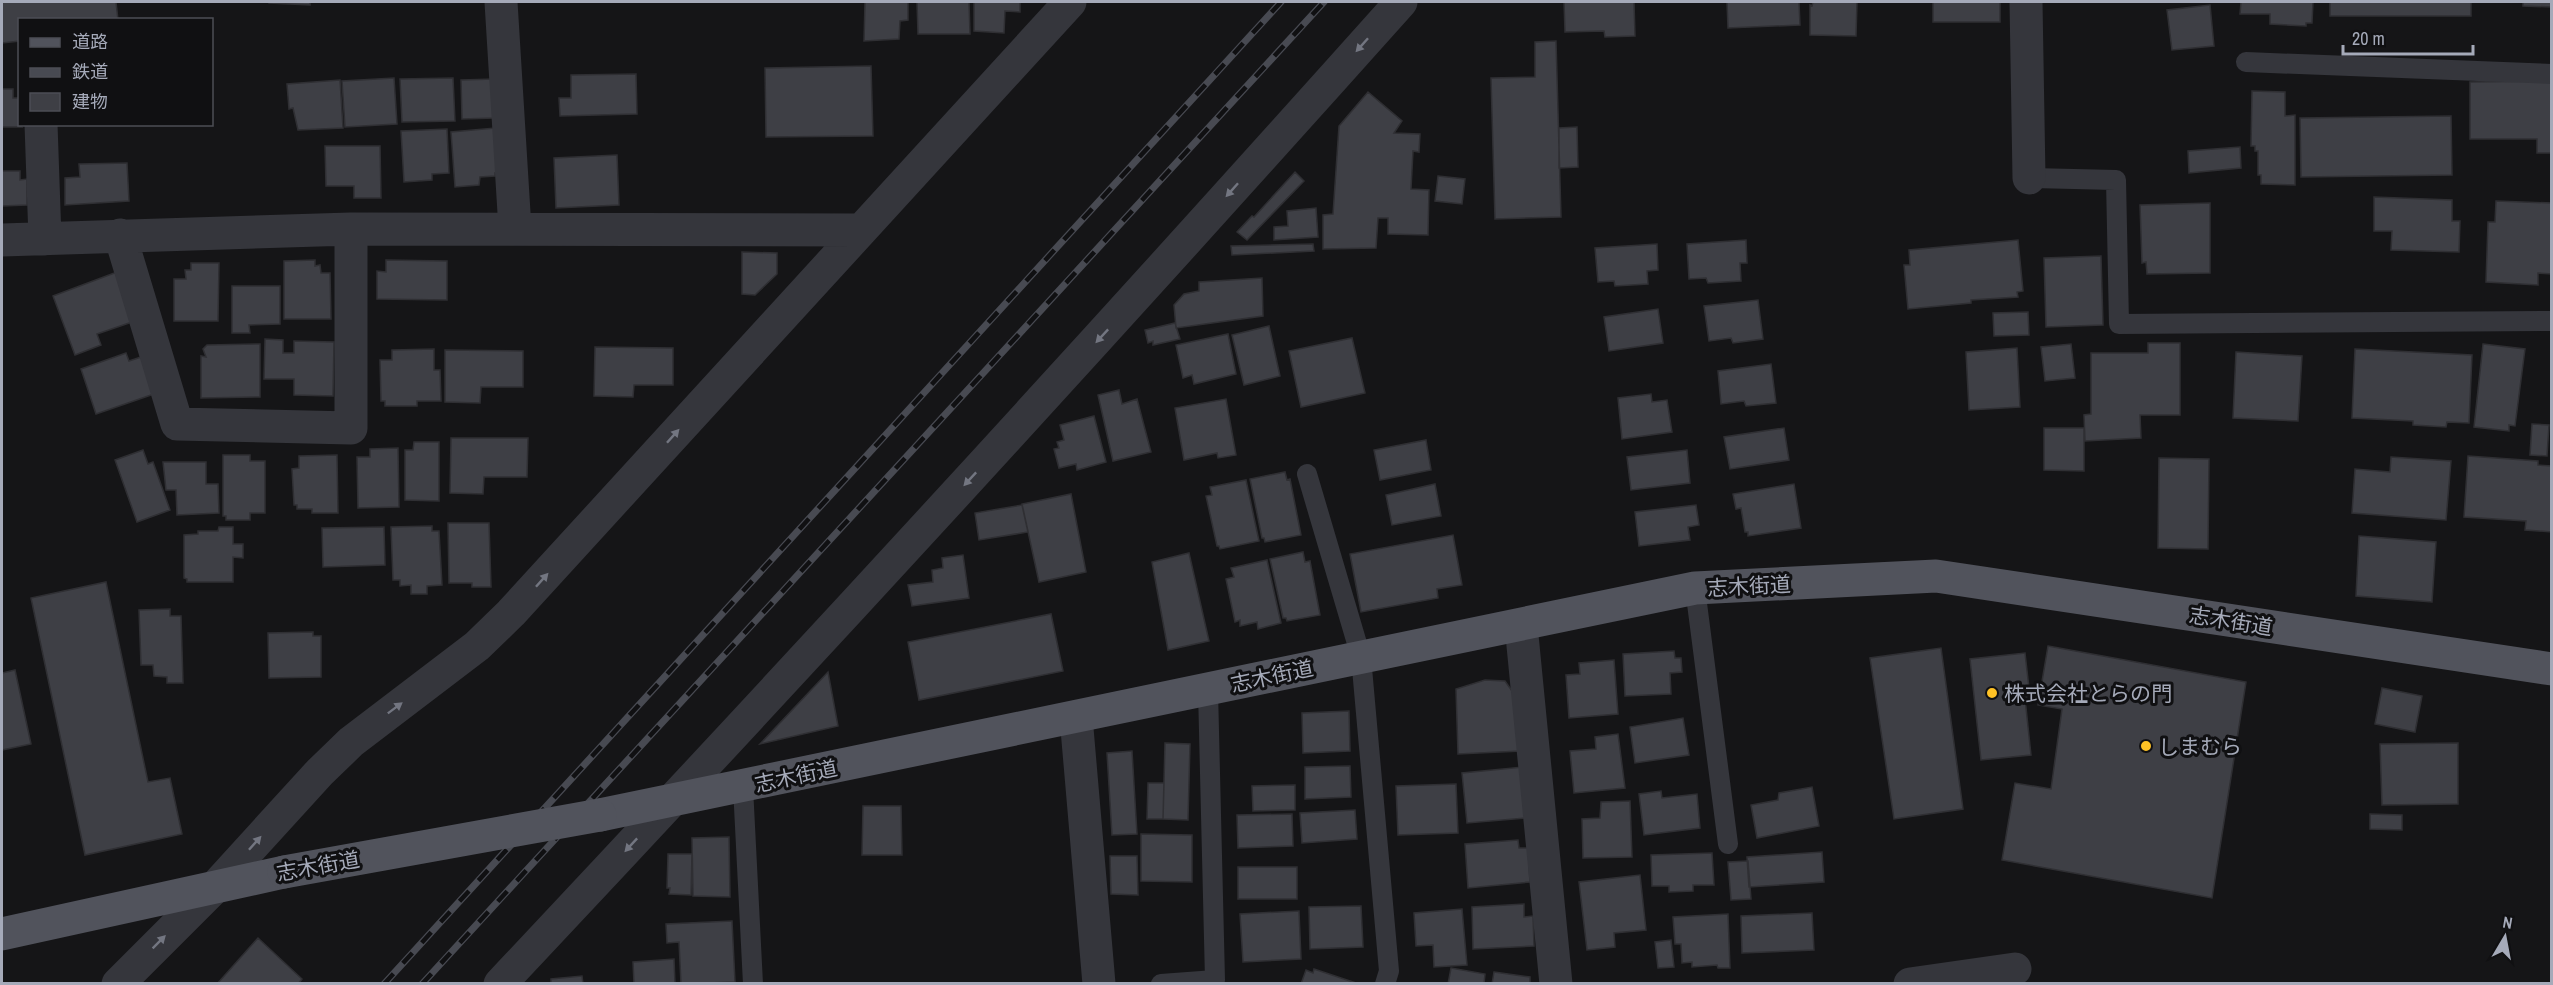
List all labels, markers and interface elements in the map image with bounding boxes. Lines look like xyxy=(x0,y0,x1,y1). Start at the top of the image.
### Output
legend xyxy=(18,18,213,126)
scale bar xyxy=(2343,18,2474,56)
text: 20 m xyxy=(2352,26,2385,51)
text: 道路 xyxy=(72,29,108,54)
one-way arrow xyxy=(1356,37,1369,52)
text: 鉄道 xyxy=(72,59,108,84)
text: 建物 xyxy=(72,89,108,114)
one-way arrow xyxy=(1225,183,1239,198)
one-way arrow xyxy=(1095,328,1109,343)
one-way arrow xyxy=(666,428,680,443)
one-way arrow xyxy=(964,471,977,486)
street label: 志木街道 xyxy=(1706,569,1792,603)
one-way arrow xyxy=(535,572,549,587)
street label: 志木街道 xyxy=(2187,600,2275,642)
street label: 志木街道 xyxy=(1228,653,1316,699)
place label: 株式会社とらの門 xyxy=(2004,679,2172,708)
marker: 株式会社とらの門 xyxy=(1985,686,1999,700)
one-way arrow xyxy=(388,702,403,714)
place label: しまむら xyxy=(2158,732,2242,761)
marker: しまむら xyxy=(2139,739,2153,753)
street label: 志木街道 xyxy=(752,753,840,799)
one-way arrow xyxy=(248,835,262,850)
one-way arrow xyxy=(624,837,638,852)
street label: 志木街道 xyxy=(274,844,362,888)
north arrow xyxy=(2475,907,2535,967)
text: N xyxy=(2501,911,2514,934)
one-way arrow xyxy=(152,936,166,950)

